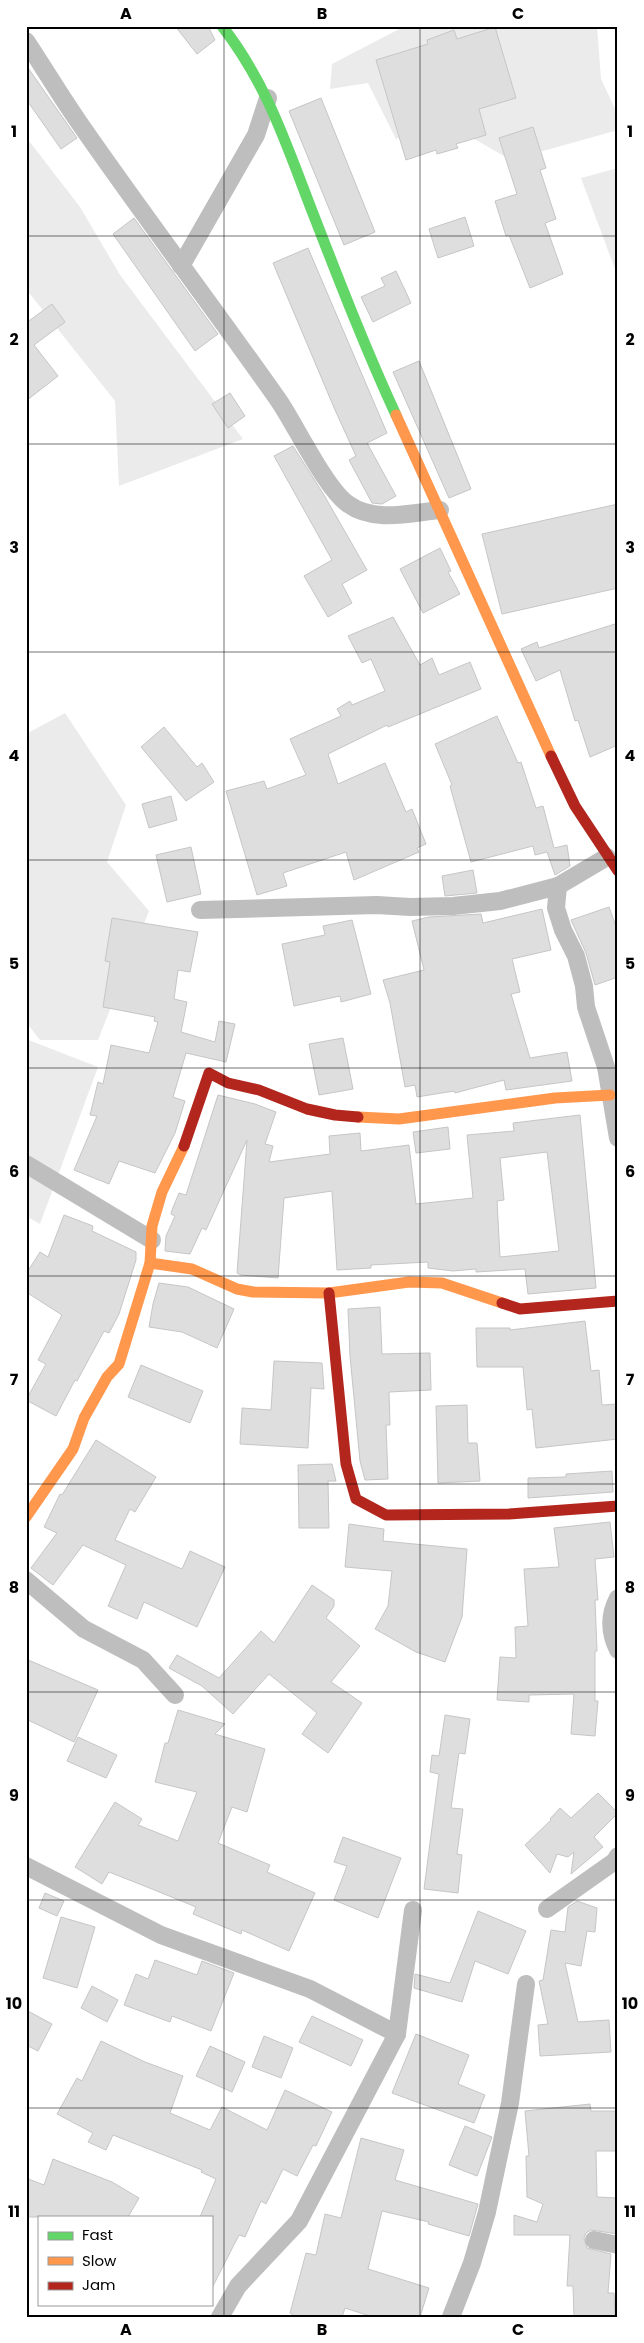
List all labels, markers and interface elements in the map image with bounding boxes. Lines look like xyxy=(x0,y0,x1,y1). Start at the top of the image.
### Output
text: A xyxy=(120,2,132,25)
text: B xyxy=(317,2,327,25)
text: C xyxy=(512,2,524,25)
text: 1 xyxy=(11,120,17,143)
text: 1 xyxy=(627,120,633,143)
text: 2 xyxy=(9,328,19,351)
text: 2 xyxy=(625,328,635,351)
text: 3 xyxy=(9,536,19,559)
text: 3 xyxy=(625,536,635,559)
text: 4 xyxy=(9,744,20,767)
text: 4 xyxy=(625,744,636,767)
text: 5 xyxy=(9,952,19,975)
text: 5 xyxy=(625,952,635,975)
text: 6 xyxy=(9,1160,19,1183)
text: 6 xyxy=(625,1160,635,1183)
text: 7 xyxy=(10,1368,19,1391)
text: 7 xyxy=(626,1368,635,1391)
text: 8 xyxy=(9,1576,19,1599)
text: 8 xyxy=(625,1576,635,1599)
text: 9 xyxy=(9,1784,19,1807)
text: 9 xyxy=(625,1784,635,1807)
text: 10 xyxy=(6,1992,22,2015)
text: 10 xyxy=(622,1992,638,2015)
text: 11 xyxy=(8,2200,20,2223)
text: 11 xyxy=(624,2200,636,2223)
legend xyxy=(38,2216,212,2306)
text: Fast xyxy=(82,2224,113,2245)
text: Slow xyxy=(82,2250,117,2271)
text: Jam xyxy=(82,2274,116,2295)
text: A xyxy=(120,2318,132,2341)
text: B xyxy=(317,2318,327,2341)
text: C xyxy=(512,2318,524,2341)

